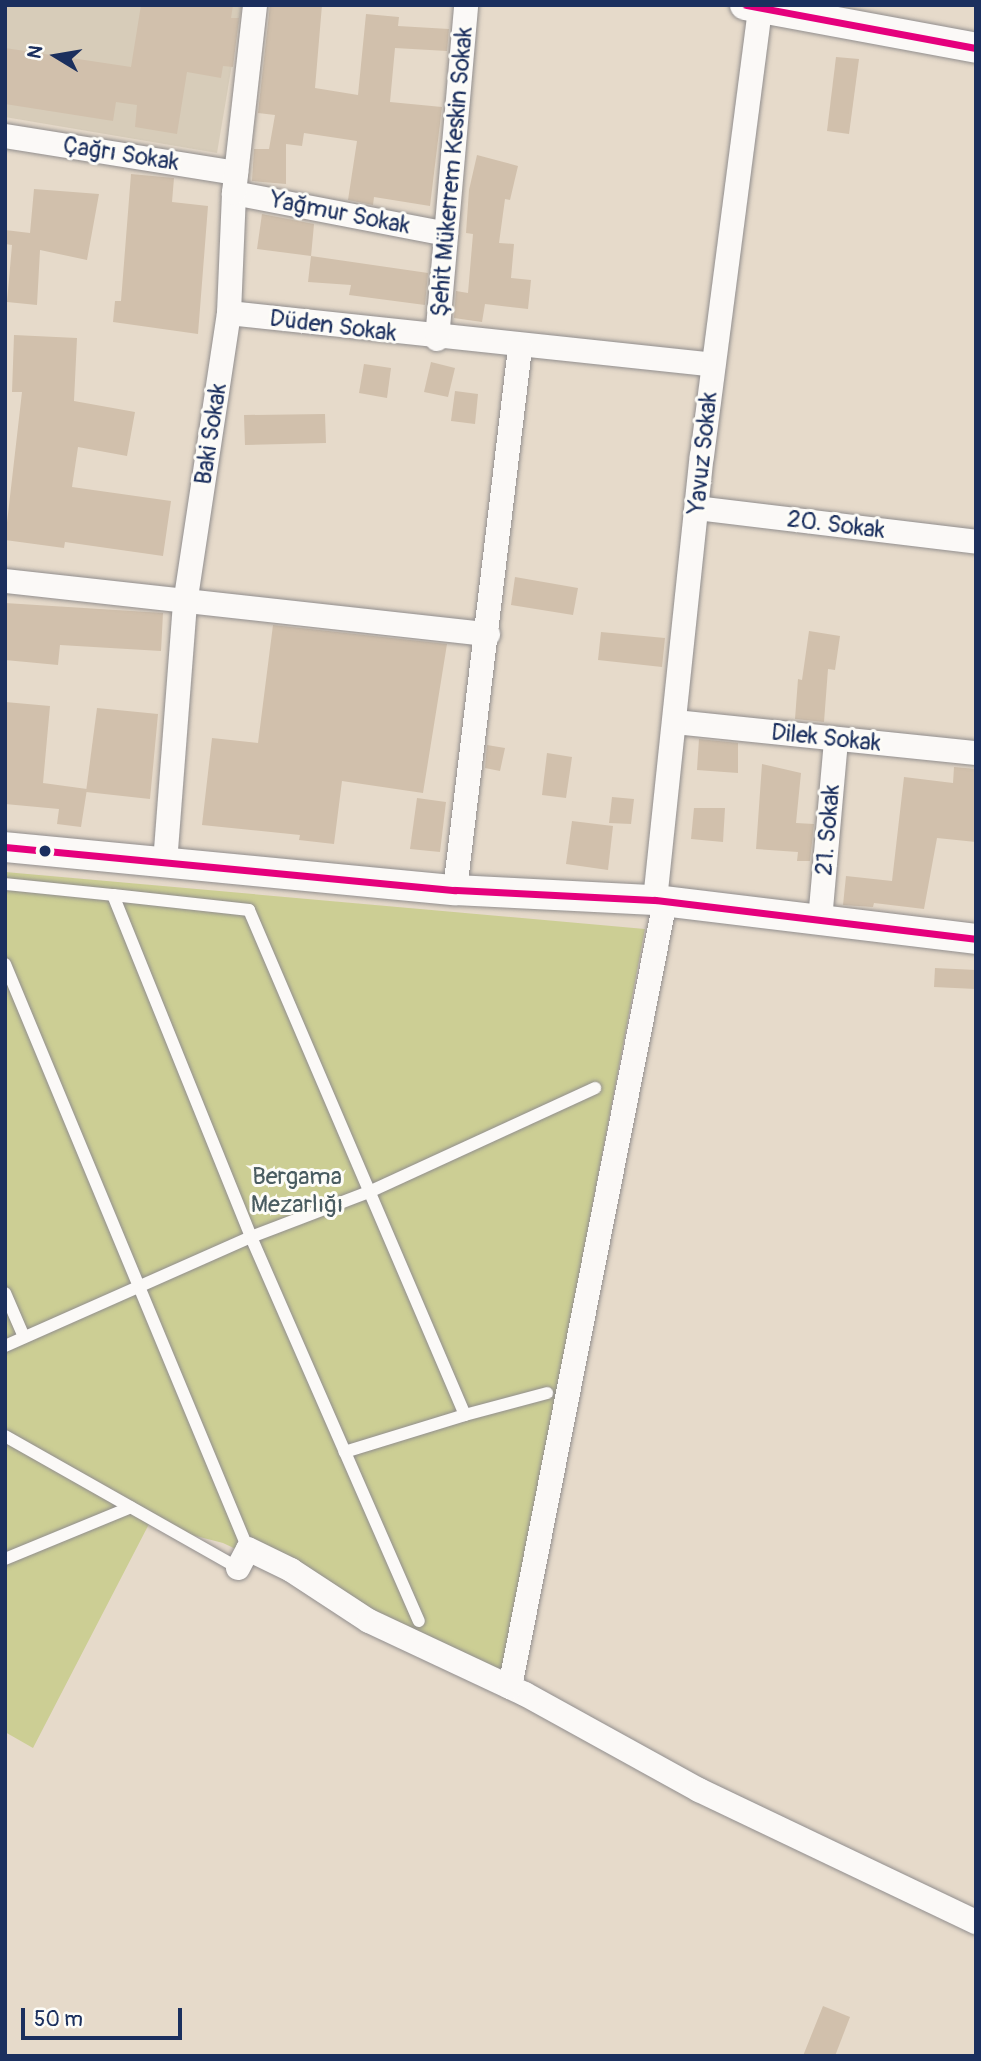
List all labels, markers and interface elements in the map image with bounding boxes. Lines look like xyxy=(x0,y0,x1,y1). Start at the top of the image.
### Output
north arrow xyxy=(21,21,91,91)
street label: Şehit Mükerrem Keskin Sokak xyxy=(425,26,479,318)
text: N xyxy=(22,43,48,61)
street label: Çağrı Sokak xyxy=(61,131,181,177)
street label: Yağmur Sokak xyxy=(268,185,412,241)
street label: Düden Sokak xyxy=(268,304,398,348)
street label: Baki Sokak xyxy=(189,381,233,487)
street label: Yavuz Sokak xyxy=(682,390,724,516)
street label: 20. Sokak xyxy=(785,505,887,545)
street label: Dilek Sokak xyxy=(770,718,882,758)
street label: 21. Sokak xyxy=(810,783,846,877)
unlabelled marker xyxy=(38,844,52,858)
park label: Bergama Mezarlığı xyxy=(251,1163,343,1219)
scale bar xyxy=(24,1994,186,2038)
text: 50 m xyxy=(34,2006,83,2033)

